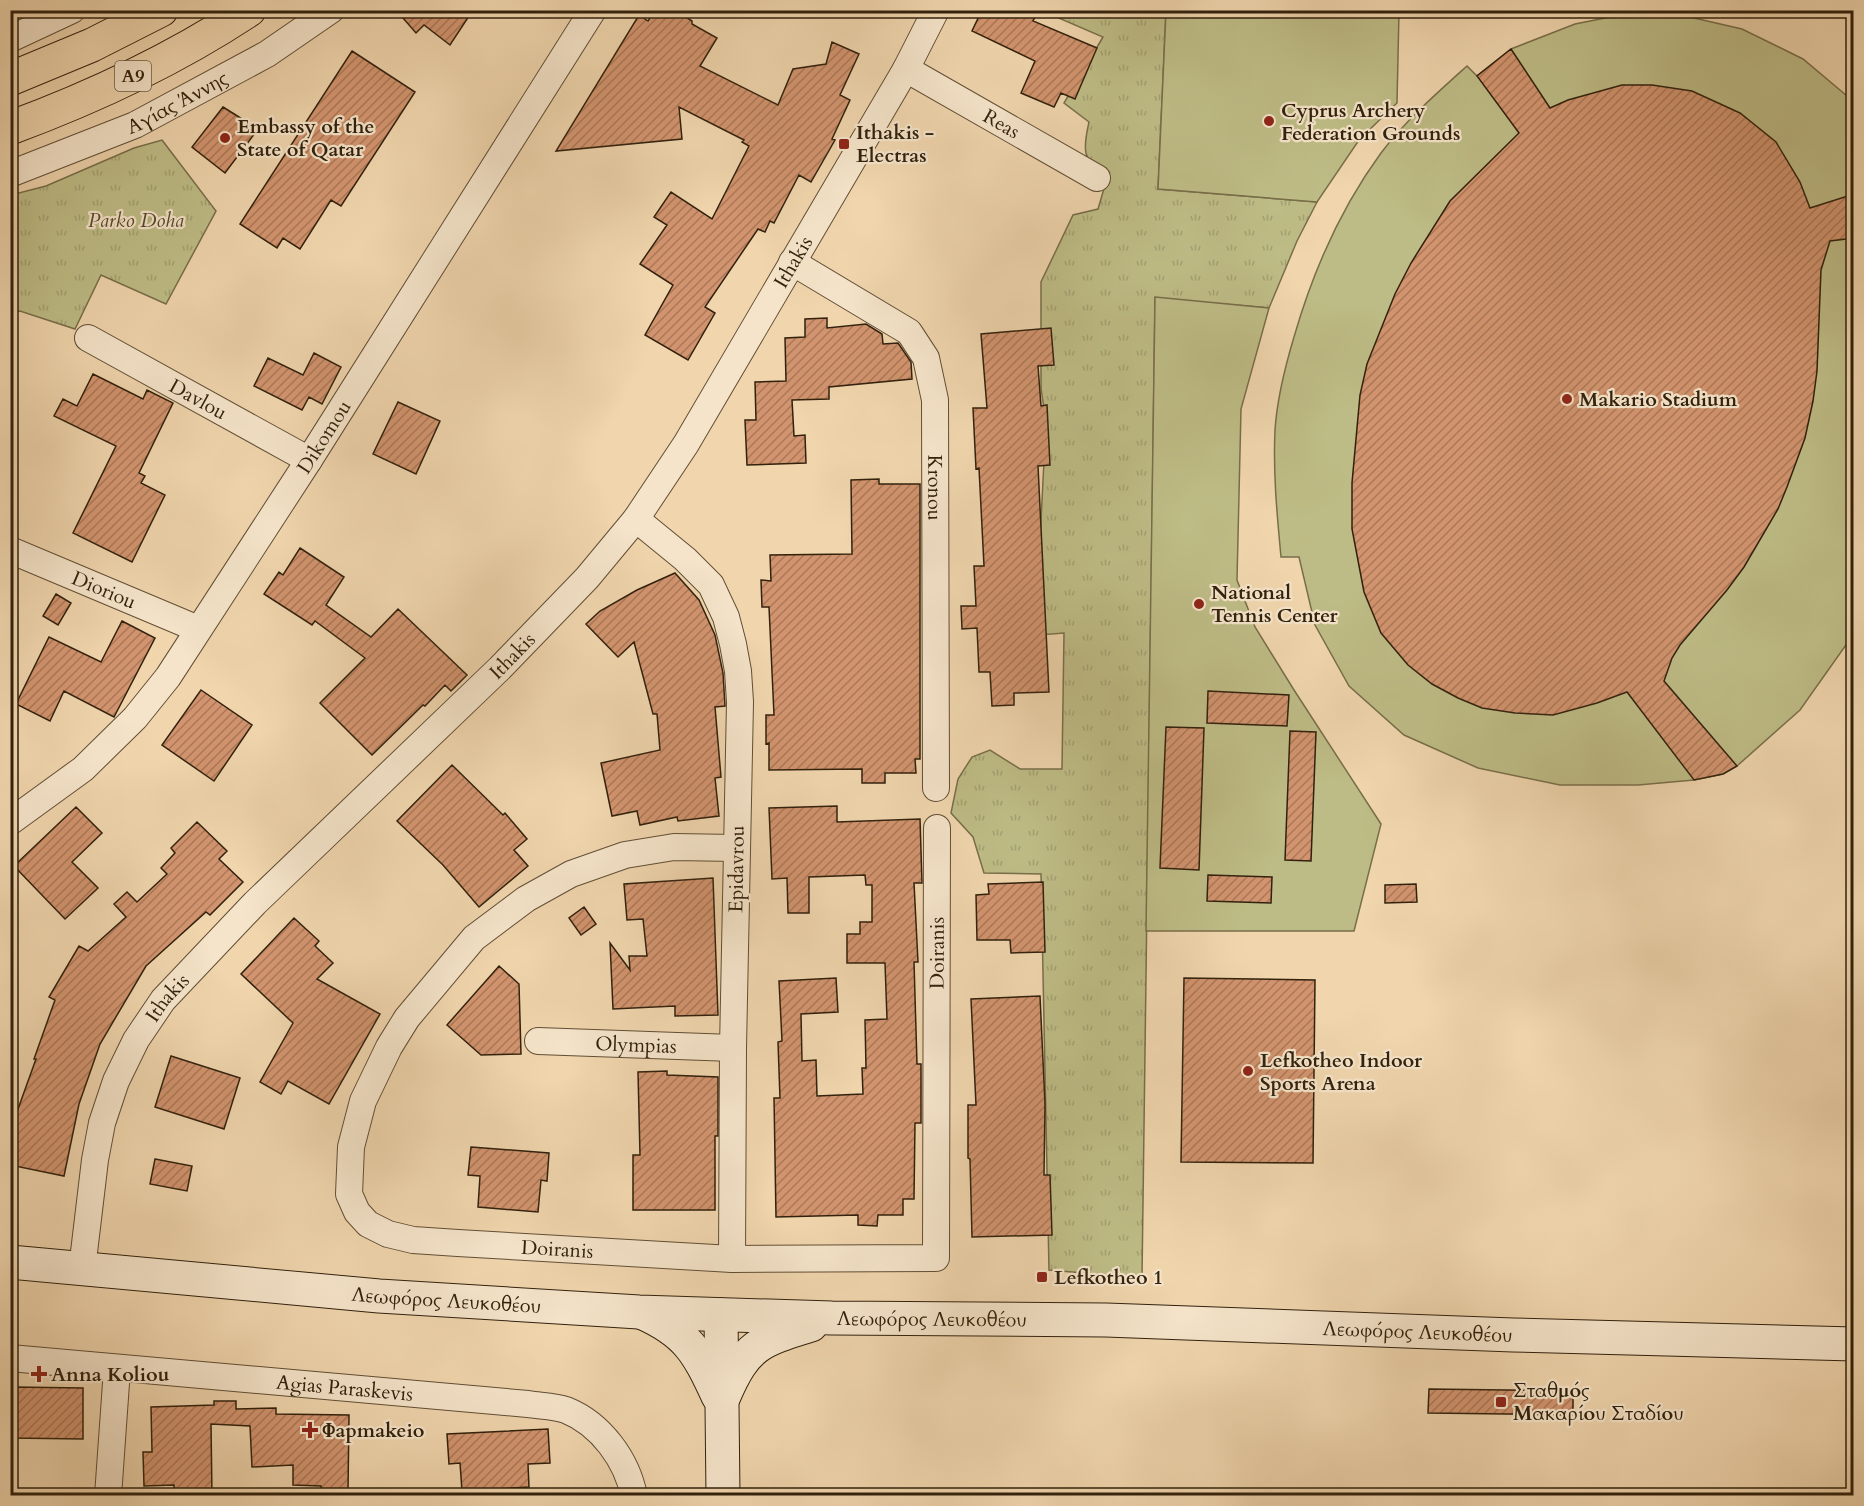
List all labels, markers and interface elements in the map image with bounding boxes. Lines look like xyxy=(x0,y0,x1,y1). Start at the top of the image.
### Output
road number: A9 xyxy=(115,61,151,91)
street label: Αγίας Άννης xyxy=(123,64,233,141)
place label: Cyprus Archery Federation Grounds xyxy=(1281,97,1460,147)
street label: Reas xyxy=(978,103,1025,145)
place label: Embassy of the State of Qatar xyxy=(237,113,374,163)
marker: Cyprus Archery Federation Grounds xyxy=(1262,114,1276,128)
place label: Ithakis - Electras xyxy=(856,119,934,169)
marker: Embassy of the State of Qatar xyxy=(218,131,232,145)
marker: Ithakis - Electras xyxy=(837,137,851,151)
park label: Parko Doha xyxy=(88,207,184,234)
street label: Ithakis xyxy=(768,231,819,293)
street label: Davlou xyxy=(164,373,232,426)
place label: Makario Stadium xyxy=(1579,386,1738,413)
marker: Makario Stadium xyxy=(1560,392,1574,406)
street label: Dikomou xyxy=(291,395,357,479)
street label: Kronou xyxy=(921,455,948,521)
street label: Dioriou xyxy=(68,564,140,615)
place label: National Tennis Center xyxy=(1211,579,1338,629)
marker: National Tennis Center xyxy=(1192,597,1206,611)
street label: Ithakis xyxy=(483,626,541,685)
street label: Epidavrou xyxy=(722,825,751,913)
street label: Doiranis xyxy=(924,917,951,989)
street label: Ithakis xyxy=(139,968,195,1027)
street label: Olympias xyxy=(595,1030,677,1060)
place label: Lefkotheo Indoor Sports Arena xyxy=(1260,1047,1423,1097)
marker: Lefkotheo Indoor Sports Arena xyxy=(1241,1064,1255,1078)
street label: Doiranis xyxy=(520,1234,594,1265)
place label: Lefkotheo 1 xyxy=(1054,1264,1163,1291)
marker: Lefkotheo 1 xyxy=(1035,1270,1049,1284)
street label: Λεωφόρος Λευκοθέου xyxy=(350,1281,542,1320)
street label: Λεωφόρος Λευκοθέου xyxy=(837,1305,1027,1333)
street label: Λεωφόρος Λευκοθέου xyxy=(1322,1315,1513,1349)
place label: Anna Koliou xyxy=(51,1361,170,1388)
marker: Anna Koliou xyxy=(32,1367,46,1381)
street label: Agias Paraskevis xyxy=(275,1369,414,1408)
place label: Σταθμός Μακαρίου Σταδίου xyxy=(1513,1377,1684,1427)
marker: Σταθμός Μακαρίου Σταδίου xyxy=(1494,1395,1508,1409)
place label: Φapmakeio xyxy=(322,1417,425,1444)
marker: Φapmakeio xyxy=(303,1423,317,1437)

